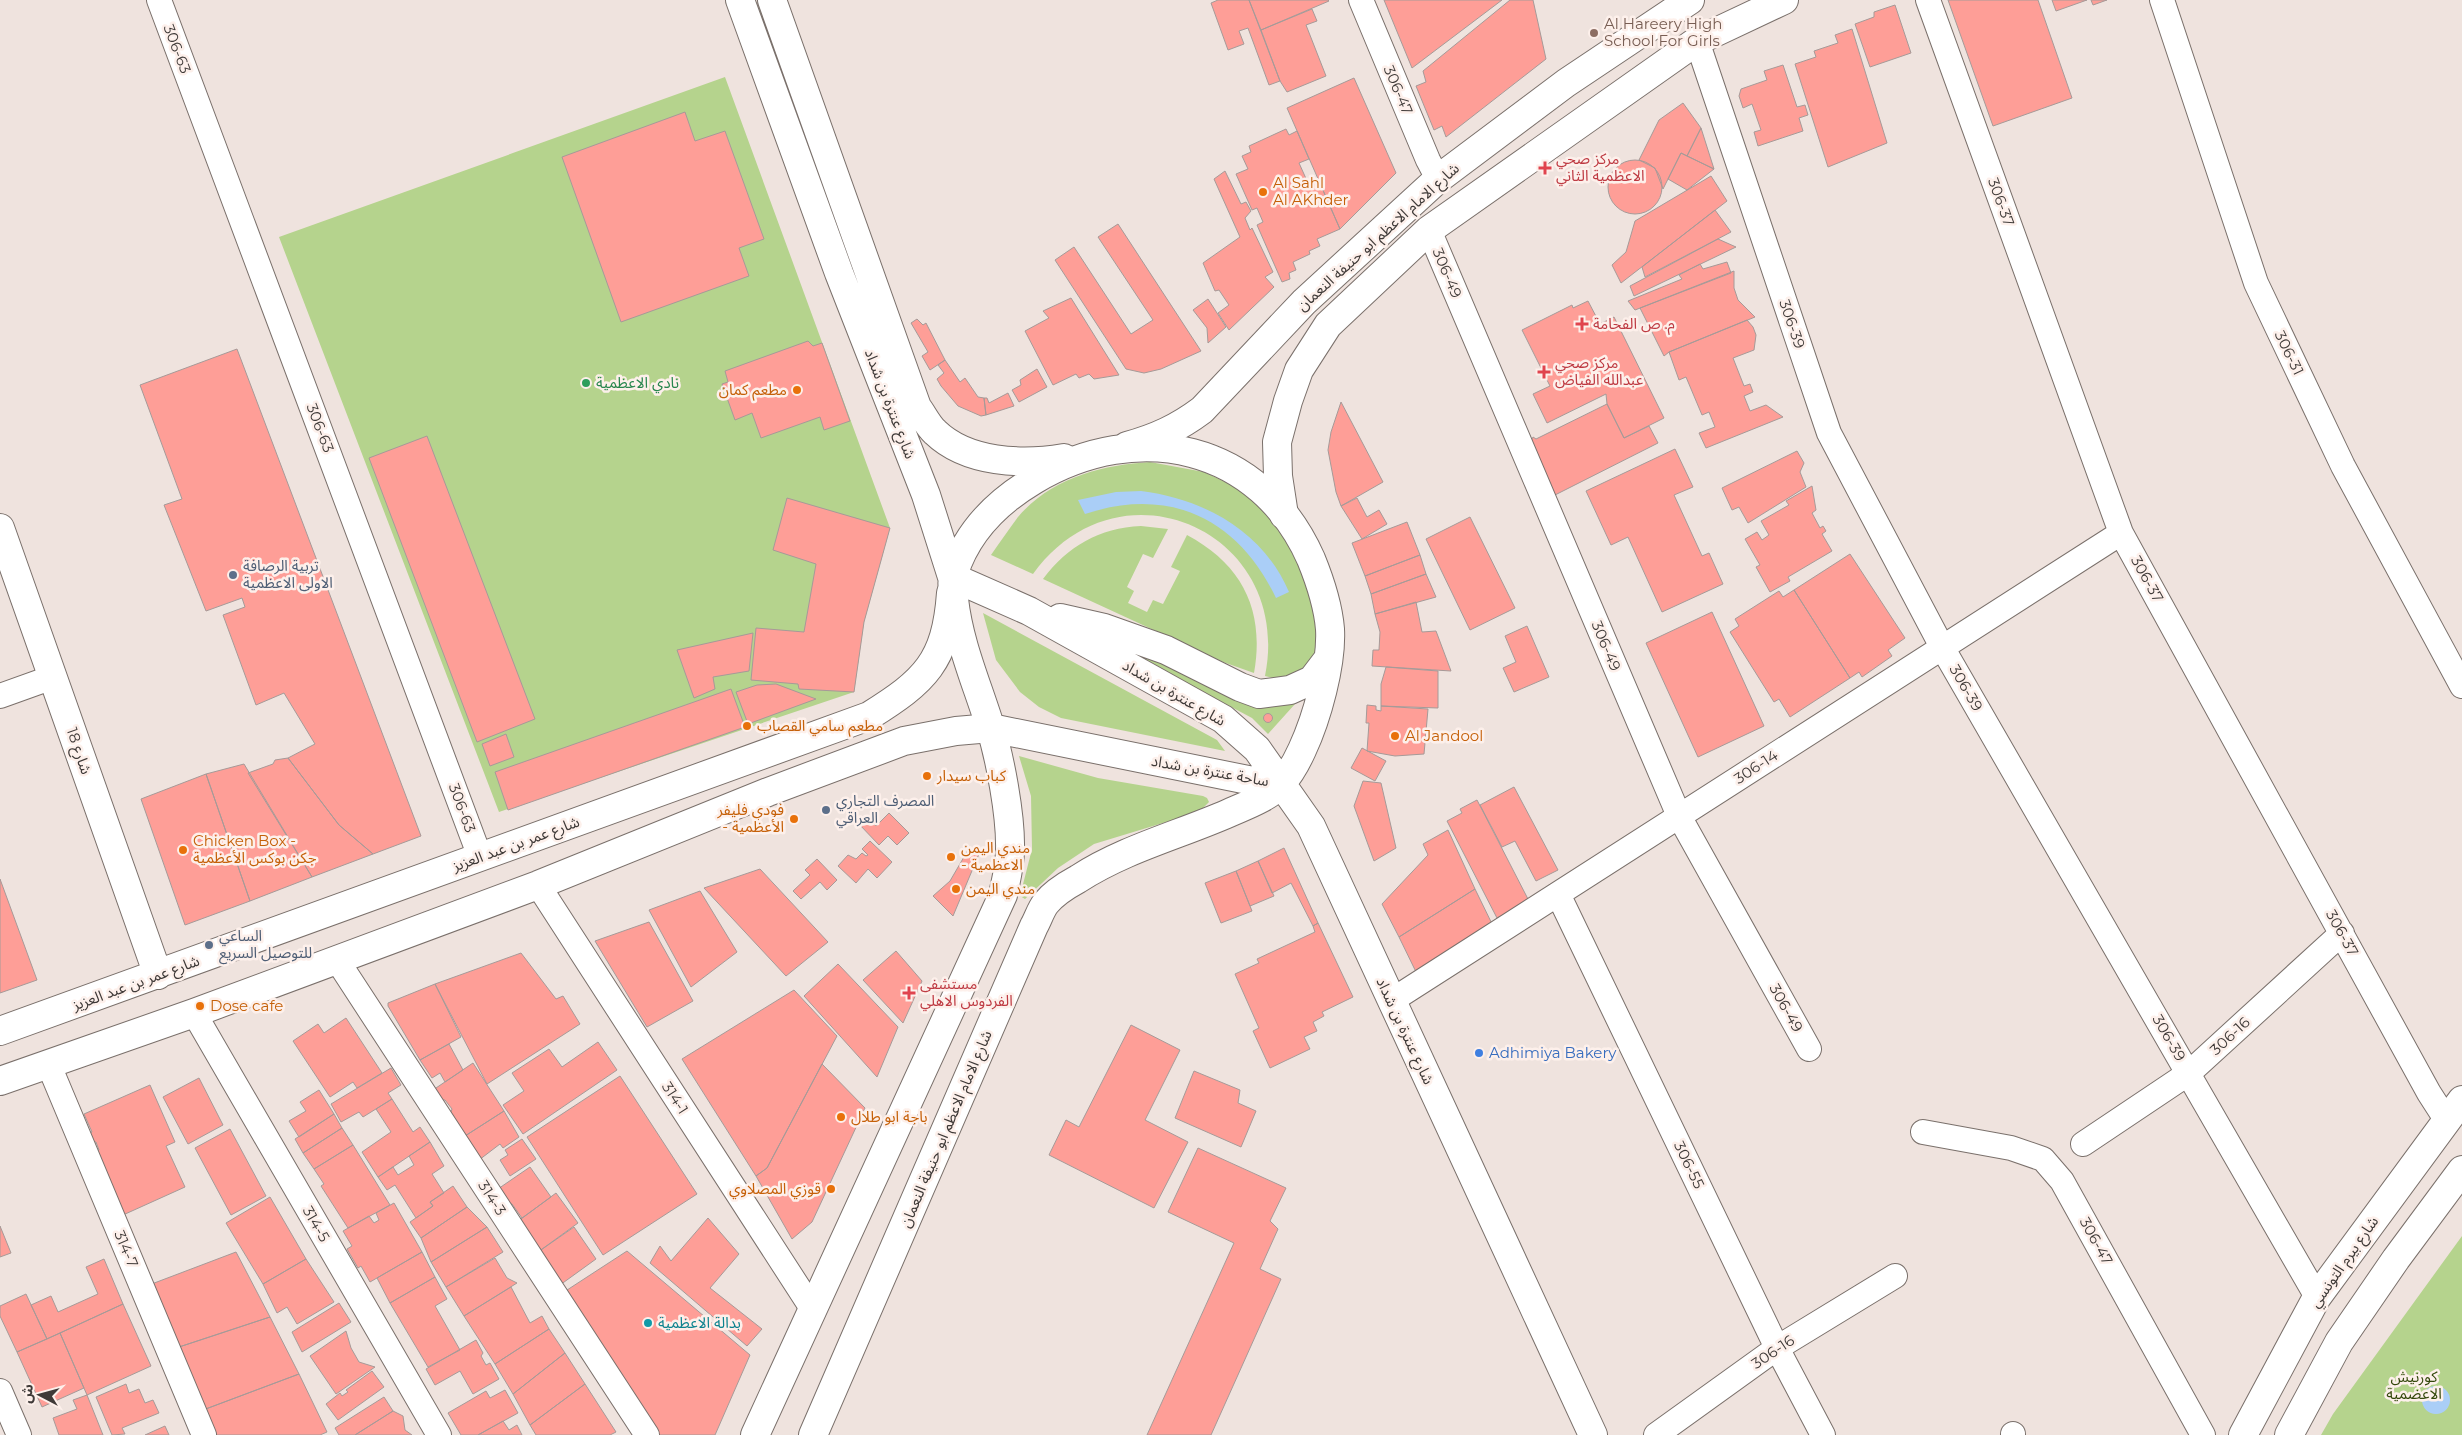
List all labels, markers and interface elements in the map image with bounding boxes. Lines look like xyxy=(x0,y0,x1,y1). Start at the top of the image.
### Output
place label: Al Hareery High School For Girls xyxy=(1604,14,1722,50)
street label: 306-63 xyxy=(159,22,195,76)
marker: Al Hareery High School For Girls xyxy=(1588,27,1600,39)
street label: 306-47 xyxy=(1380,62,1417,117)
place label: مركز صحي الاعظمية الثاني xyxy=(1556,149,1645,187)
street label: شارع الامام الاعظم ابو حنيفة النعمان xyxy=(1292,158,1465,317)
marker: مركز صحي الاعظمية الثاني xyxy=(1538,161,1552,175)
place label: Al Sahl Al AKhder xyxy=(1273,173,1349,209)
street label: 306-37 xyxy=(1984,175,2019,229)
marker: Al Sahl Al AKhder xyxy=(1257,186,1269,198)
street label: 306-49 xyxy=(1428,245,1466,301)
street label: 306-39 xyxy=(1775,297,1810,351)
place label: م. ص الفحامة xyxy=(1593,314,1675,335)
marker: م. ص الفحامة xyxy=(1575,317,1589,331)
street label: 306-31 xyxy=(2271,328,2308,378)
street label: شارع عنترة بن شداد xyxy=(858,346,920,463)
place label: مركز صحي عبدالله الفياض xyxy=(1555,353,1644,389)
marker: مركز صحي عبدالله الفياض xyxy=(1537,365,1551,379)
place label: نادي الاعظمية xyxy=(596,373,679,394)
marker: نادي الاعظمية xyxy=(580,377,592,389)
place label: مطعم كمان xyxy=(719,380,787,401)
marker: مطعم كمان xyxy=(791,384,803,396)
street label: 306-63 xyxy=(302,401,338,455)
street label: 306-37 xyxy=(2127,552,2168,605)
place label: تربية الرصافة الاولى الاعظمية xyxy=(243,556,333,592)
marker: تربية الرصافة الاولى الاعظمية xyxy=(227,569,239,581)
street label: 306-49 xyxy=(1587,618,1625,674)
street label: شارع عنترة بن شداد xyxy=(1118,655,1230,733)
street label: 306-39 xyxy=(1946,661,1987,714)
place label: مطعم سامي القصاب xyxy=(757,716,883,737)
marker: مطعم سامي القصاب xyxy=(741,720,753,732)
street label: شارع 18 xyxy=(60,725,96,778)
place label: Al Jandool xyxy=(1405,726,1483,745)
marker: Al Jandool xyxy=(1389,730,1401,742)
street label: 306-14 xyxy=(1730,745,1781,788)
street label: ساحة عنترة بن شداد xyxy=(1150,751,1271,790)
place label: كباب سيدار xyxy=(936,766,1007,785)
marker: كباب سيدار xyxy=(921,770,933,782)
street label: 306-63 xyxy=(445,781,480,835)
place label: المصرف التجاري العراقي xyxy=(836,791,934,829)
place label: فودي فليفر - الأعظمية xyxy=(717,800,784,836)
marker: المصرف التجاري العراقي xyxy=(820,804,832,816)
street label: شارع عمر بن عبد العزيز xyxy=(449,812,583,879)
marker: فودي فليفر - الأعظمية xyxy=(788,813,800,825)
place label: Chicken Box - جكن بوكس الأعظمية xyxy=(193,831,317,867)
place label: مندي اليمن - الاعظمية xyxy=(961,838,1030,874)
marker: Chicken Box - جكن بوكس الأعظمية xyxy=(177,844,189,856)
marker: مندي اليمن - الاعظمية xyxy=(945,851,957,863)
place label: مندي اليمن xyxy=(966,879,1035,900)
marker: مندي اليمن xyxy=(950,883,962,895)
street label: 306-37 xyxy=(2322,906,2363,959)
place label: الساعي للتوصيل السريع xyxy=(219,926,312,965)
marker: الساعي للتوصيل السريع xyxy=(203,939,215,951)
street label: شارع عمر بن عبد العزيز xyxy=(69,951,203,1018)
place label: مستشفى الفردوس الاهلي xyxy=(920,974,1013,1012)
street label: شارع عنترة بن شداد xyxy=(1370,974,1439,1089)
street label: 306-49 xyxy=(1765,980,1807,1035)
marker: مستشفى الفردوس الاهلي xyxy=(902,986,916,1000)
place label: Dose cafe xyxy=(210,996,283,1015)
marker: Dose cafe xyxy=(194,1000,206,1012)
street label: 306-39 xyxy=(2149,1011,2190,1064)
street label: 306-16 xyxy=(2206,1012,2254,1059)
street label: شارع الامام الاعظم ابو حنيفة النعمان xyxy=(895,1027,999,1231)
place label: Adhimiya Bakery xyxy=(1489,1043,1617,1062)
marker: Adhimiya Bakery xyxy=(1473,1047,1485,1059)
street label: 314-1 xyxy=(658,1078,693,1118)
place label: باجة ابو طلال xyxy=(851,1107,928,1126)
marker: باجة ابو طلال xyxy=(835,1111,847,1123)
street label: 306-55 xyxy=(1670,1138,1709,1192)
street label: 314-3 xyxy=(474,1177,511,1219)
place label: قوزي المصلاوي xyxy=(729,1179,821,1200)
marker: قوزي المصلاوي xyxy=(825,1183,837,1195)
street label: 314-5 xyxy=(299,1202,334,1245)
street label: شارع بيرم التونسي xyxy=(2305,1212,2385,1313)
street label: 306-47 xyxy=(2076,1214,2117,1268)
street label: 314-7 xyxy=(110,1227,143,1270)
place label: بدالة الاعظمية xyxy=(658,1313,741,1332)
marker: بدالة الاعظمية xyxy=(642,1317,654,1329)
street label: 306-16 xyxy=(1748,1330,1798,1373)
park label: كورنيش الاعضمية xyxy=(2386,1367,2442,1403)
north arrow xyxy=(15,1370,65,1420)
text: ش xyxy=(17,1383,37,1404)

